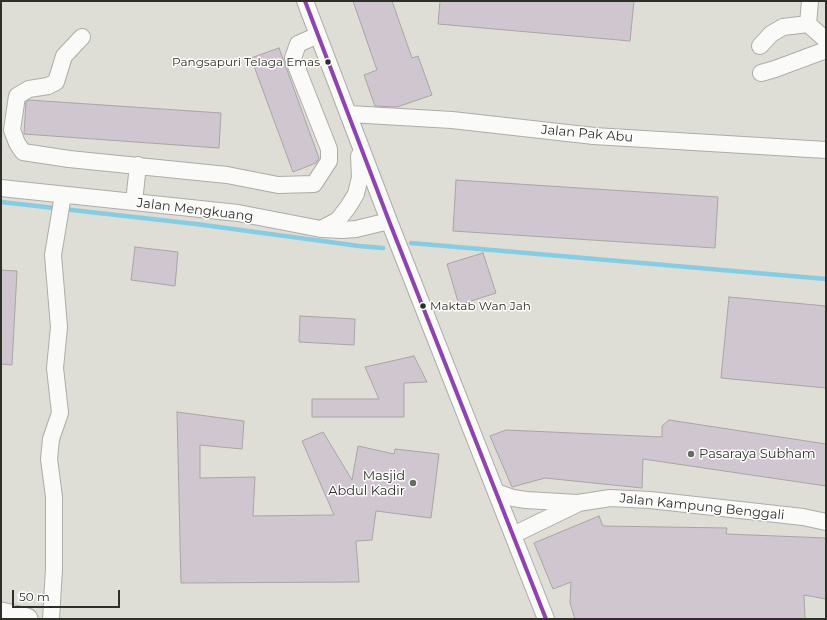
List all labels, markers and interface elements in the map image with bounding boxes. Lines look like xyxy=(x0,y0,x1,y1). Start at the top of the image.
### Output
place label: Pangsapuri Telaga Emas xyxy=(172,55,320,69)
marker: Pangsapuri Telaga Emas xyxy=(323,57,333,67)
street label: Jalan Pak Abu xyxy=(540,122,634,146)
street label: Jalan Mengkuang xyxy=(136,195,254,225)
place label: Maktab Wan Jah xyxy=(430,299,531,313)
marker: Maktab Wan Jah xyxy=(418,301,428,311)
place label: Pasaraya Subham xyxy=(699,446,816,462)
marker: Pasaraya Subham xyxy=(686,449,696,459)
place label: Masjid Abdul Kadir xyxy=(328,468,405,499)
marker: Masjid Abdul Kadir xyxy=(408,478,418,488)
street label: Jalan Kampung Benggali xyxy=(619,491,785,523)
scale bar xyxy=(14,582,122,608)
text: 50 m xyxy=(19,589,50,604)

